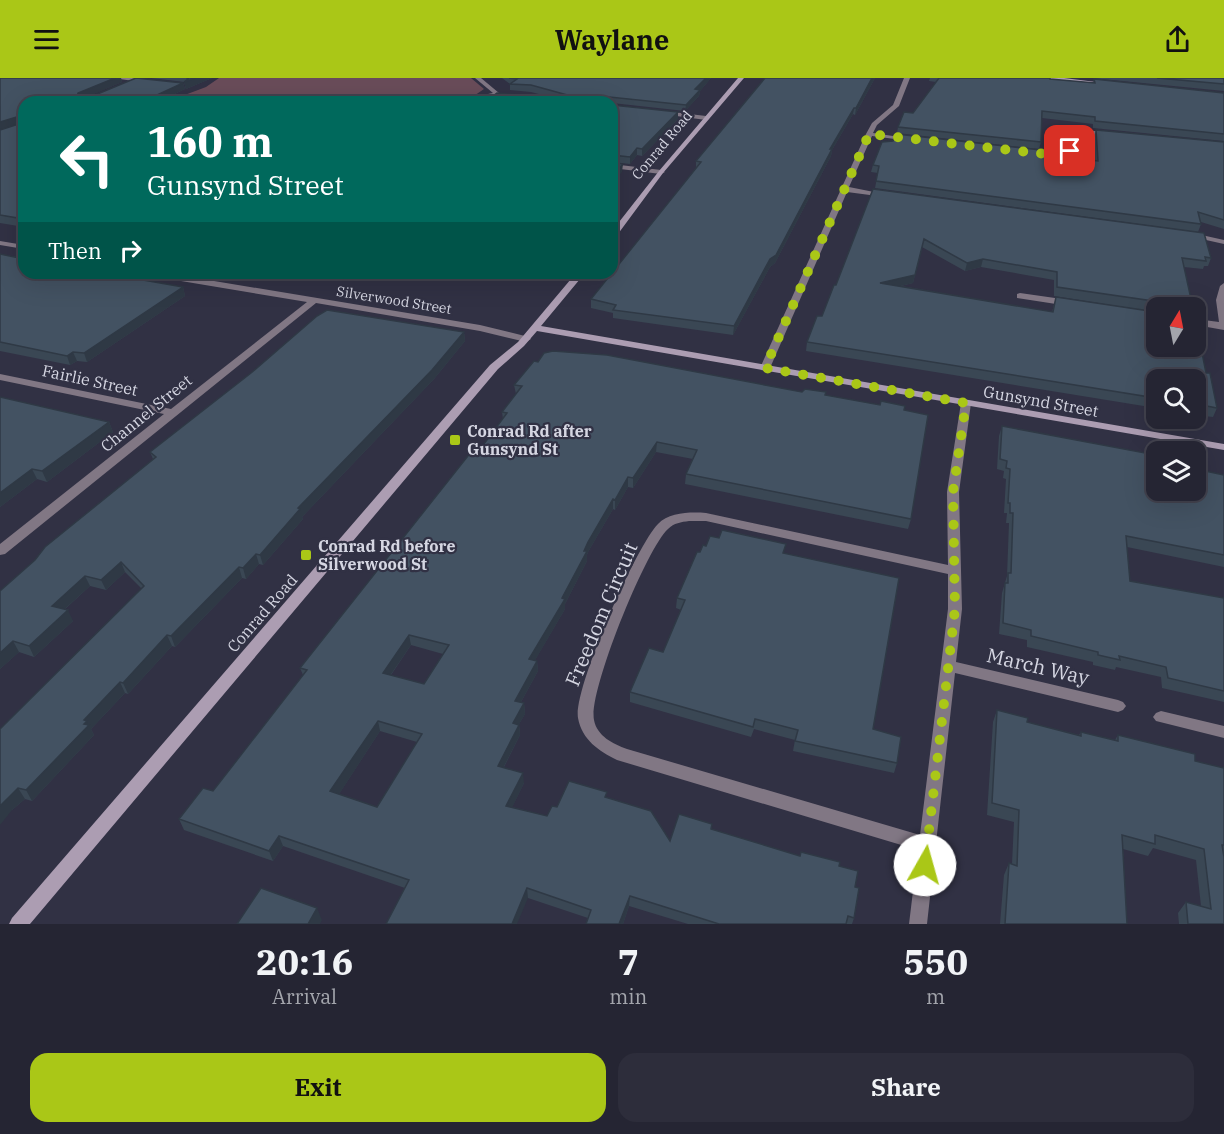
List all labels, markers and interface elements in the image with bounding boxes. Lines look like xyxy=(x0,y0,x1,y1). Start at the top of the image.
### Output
text: Waylane xyxy=(555,22,669,57)
icon: menu xyxy=(30,23,63,56)
icon: share xyxy=(1161,23,1194,56)
street label: Conrad Road xyxy=(628,106,696,183)
text: 160 m xyxy=(147,114,273,169)
icon: left xyxy=(48,120,126,198)
pin xyxy=(1044,125,1095,176)
icon: arrive xyxy=(1053,134,1086,167)
text: Gunsynd Street xyxy=(147,167,344,202)
icon: right xyxy=(114,234,147,267)
text: Then xyxy=(48,236,102,265)
street label: Silverwood Street xyxy=(335,282,453,318)
north arrow xyxy=(1146,297,1206,357)
map controls xyxy=(1146,297,1206,501)
street label: Fairlie Street xyxy=(40,360,140,400)
button: search xyxy=(1146,369,1206,429)
street label: Channel Street xyxy=(96,370,196,456)
street label: Gunsynd Street xyxy=(982,381,1100,421)
place label: Conrad Rd after Gunsynd St xyxy=(467,421,592,459)
marker: Conrad Rd after Gunsynd St xyxy=(448,433,462,447)
button: layers xyxy=(1146,441,1206,501)
place label: Conrad Rd before Silverwood St xyxy=(318,536,456,574)
street label: Freedom Circuit xyxy=(559,538,643,690)
marker: Conrad Rd before Silverwood St xyxy=(299,548,313,562)
street label: Conrad Road xyxy=(223,570,302,656)
street label: March Way xyxy=(984,641,1092,691)
position arrow xyxy=(893,833,957,897)
text: 20:16 xyxy=(256,938,353,985)
text: 7 xyxy=(617,938,639,985)
text: 550 xyxy=(903,938,968,985)
text: Arrival xyxy=(272,983,337,1010)
text: min xyxy=(609,983,647,1010)
text: m xyxy=(926,983,945,1010)
button: Exit xyxy=(30,1053,606,1122)
button: Share xyxy=(618,1053,1194,1122)

